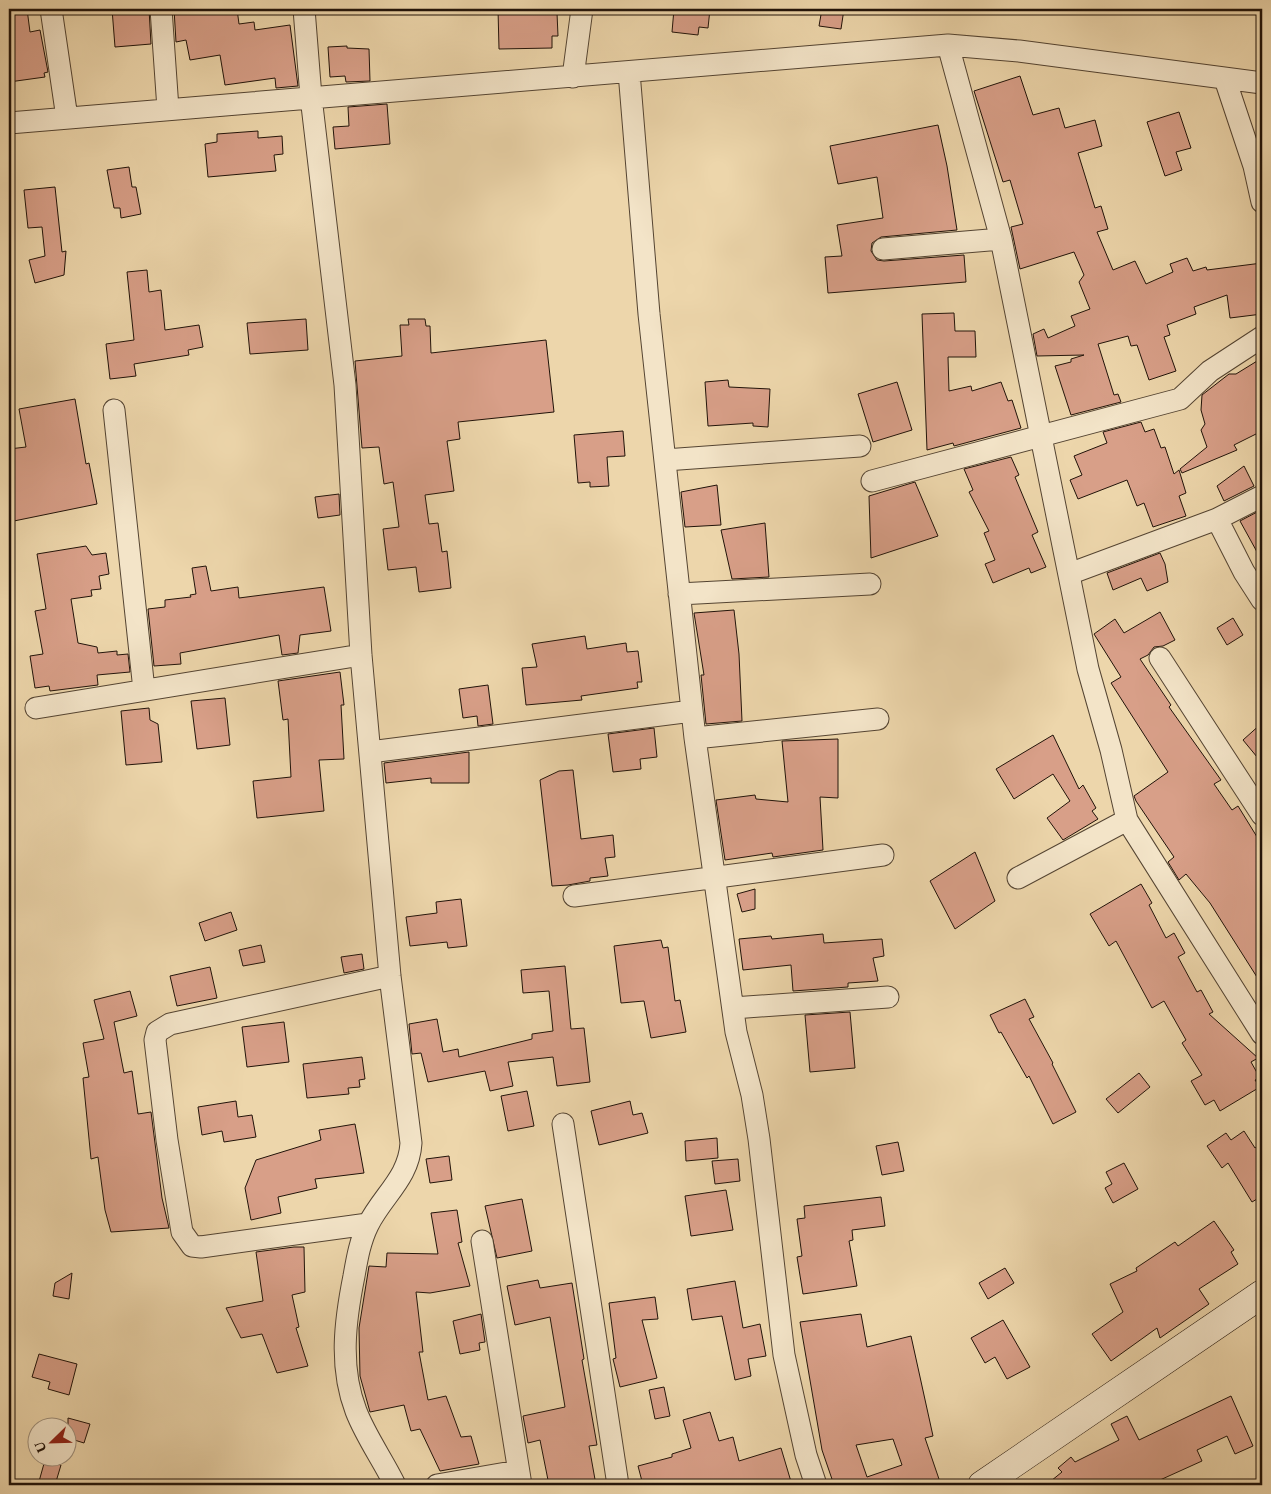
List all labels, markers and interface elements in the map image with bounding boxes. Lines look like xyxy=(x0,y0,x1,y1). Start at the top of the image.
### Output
north arrow xyxy=(28,1416,78,1466)
text: U xyxy=(29,1438,50,1455)

